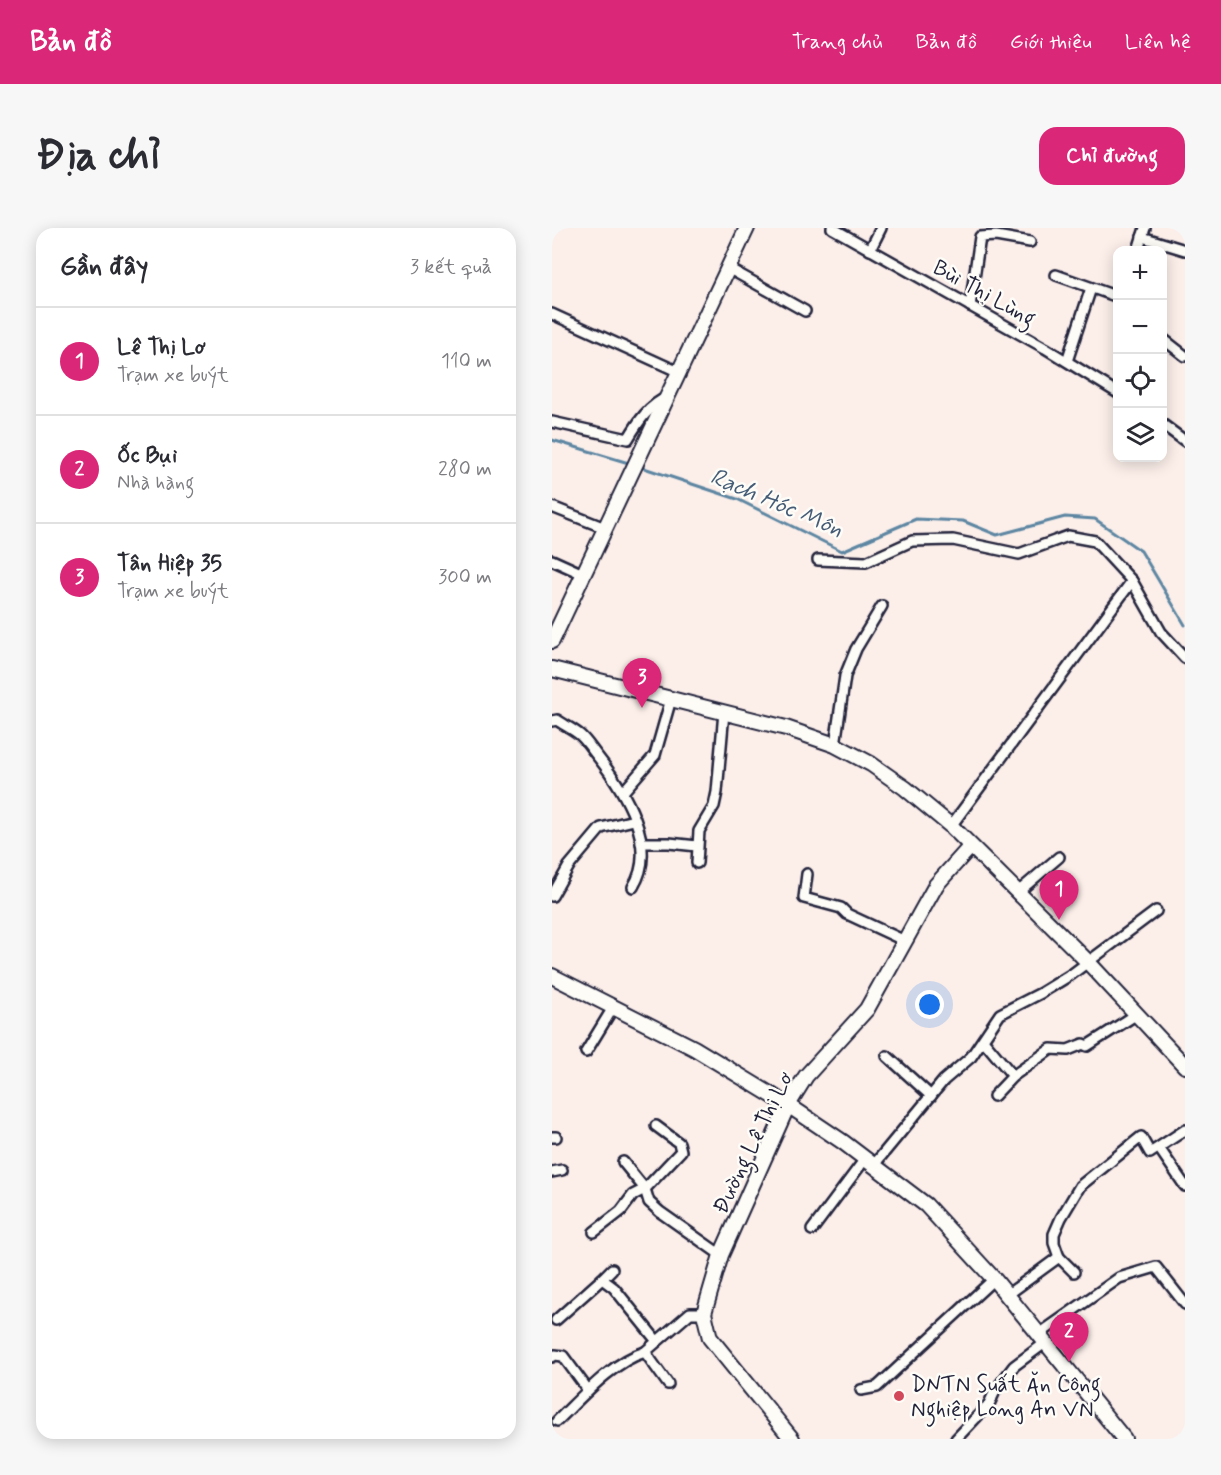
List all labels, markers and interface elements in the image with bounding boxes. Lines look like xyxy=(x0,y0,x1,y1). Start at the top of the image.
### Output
text: Bản đồ xyxy=(30,24,112,61)
text: Trang chủ xyxy=(792,28,883,56)
text: Bản đồ xyxy=(916,28,977,56)
text: Giới thiệu xyxy=(1010,28,1092,56)
text: Liên hệ xyxy=(1125,28,1191,56)
button: Chỉ đường xyxy=(1039,127,1185,185)
text: Địa chỉ xyxy=(36,129,161,184)
map controls xyxy=(1113,246,1167,462)
button: + xyxy=(1113,246,1167,300)
text: Gần đây xyxy=(60,250,148,284)
text: 3 kết quả xyxy=(410,254,492,281)
street label: Bùi Thị Lùng xyxy=(926,254,1040,336)
button: − xyxy=(1113,300,1167,354)
text: Lê Thị Lơ xyxy=(117,334,206,362)
text: 1 xyxy=(75,348,84,375)
text: 110 m xyxy=(441,348,492,375)
button: locate xyxy=(1113,354,1167,408)
text: Trạm xe buýt xyxy=(117,362,229,389)
button: layers xyxy=(1113,408,1167,462)
text: Ốc Bụi xyxy=(117,442,177,470)
text: 2 xyxy=(75,456,84,483)
text: 280 m xyxy=(438,456,492,483)
water label: Rạch Hóc Môn xyxy=(705,461,848,545)
text: Nhà hàng xyxy=(117,470,194,497)
text: Tân Hiệp 35 xyxy=(117,550,222,578)
text: 3 xyxy=(75,564,84,591)
text: 300 m xyxy=(438,564,492,591)
text: Trạm xe buýt xyxy=(117,578,229,605)
pin: 3 xyxy=(622,658,662,708)
pin: 1 xyxy=(1040,870,1078,920)
your location xyxy=(915,990,944,1019)
street label: Đường Lê Thị Lơ xyxy=(707,1067,803,1220)
pin: 2 xyxy=(1050,1312,1088,1362)
place label: DNTN Suất Ăn Công Nghiệp Long An VN xyxy=(911,1371,1101,1427)
marker: DNTN Suất Ăn Công Nghiệp Long An VN xyxy=(892,1389,906,1403)

